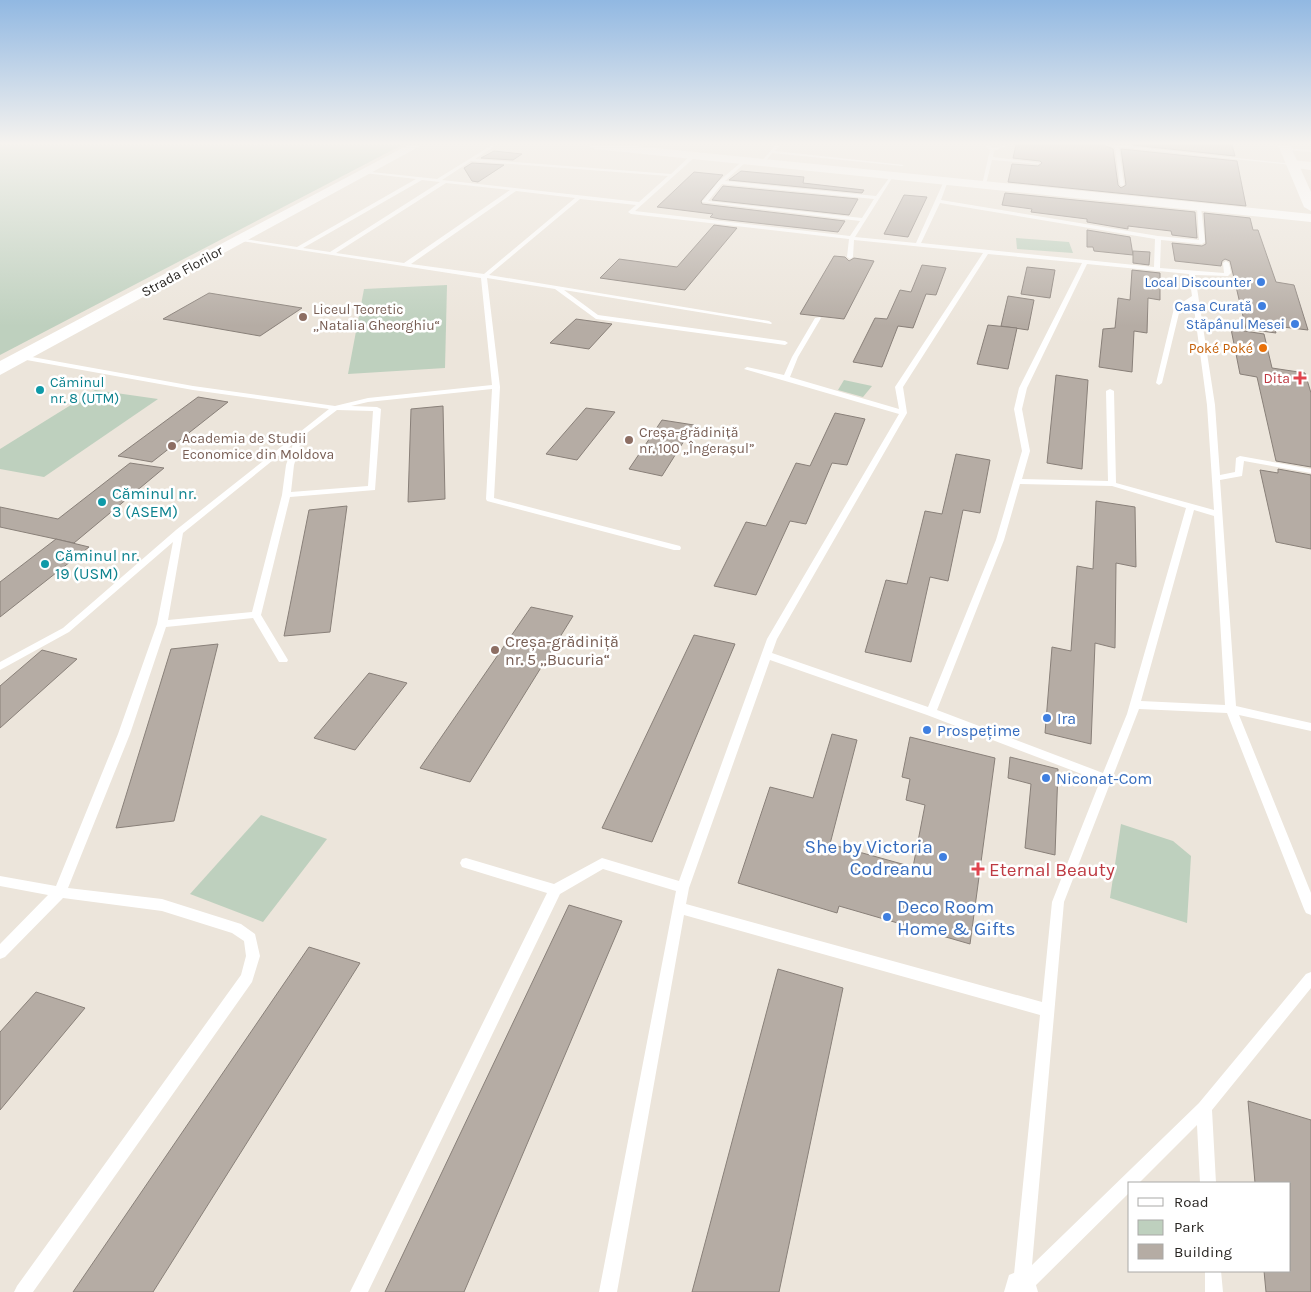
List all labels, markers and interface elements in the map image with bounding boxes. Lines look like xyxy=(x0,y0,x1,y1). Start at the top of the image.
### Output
street label: Strada Florilor xyxy=(139,242,227,301)
place label: Local Discounter xyxy=(1145,274,1252,291)
marker: Local Discounter xyxy=(1255,276,1267,288)
place label: Casa Curată xyxy=(1175,298,1252,315)
marker: Casa Curată xyxy=(1256,300,1268,312)
place label: Liceul Teoretic „Natalia Gheorghiu“ xyxy=(313,301,440,334)
marker: Liceul Teoretic „Natalia Gheorghiu“ xyxy=(297,311,309,323)
place label: Stăpânul Mesei xyxy=(1186,316,1285,333)
marker: Stăpânul Mesei xyxy=(1289,318,1301,330)
place label: Poké Poké xyxy=(1189,340,1253,357)
marker: Poké Poké xyxy=(1257,342,1269,354)
place label: Dita xyxy=(1264,370,1290,387)
marker: Dita xyxy=(1294,372,1306,384)
place label: Căminul nr. 8 (UTM) xyxy=(50,374,119,407)
marker: Căminul nr. 8 (UTM) xyxy=(34,384,46,396)
place label: Creșa-grădiniță nr. 100 „Îngerașul” xyxy=(639,424,755,457)
place label: Academia de Studii Economice din Moldova xyxy=(182,430,334,463)
marker: Creșa-grădiniță nr. 100 „Îngerașul” xyxy=(623,434,635,446)
marker: Academia de Studii Economice din Moldova xyxy=(166,440,178,452)
place label: Căminul nr. 3 (ASEM) xyxy=(112,484,196,521)
marker: Căminul nr. 3 (ASEM) xyxy=(96,496,108,508)
place label: Căminul nr. 19 (USM) xyxy=(55,546,139,583)
marker: Căminul nr. 19 (USM) xyxy=(39,558,51,570)
place label: Creșa-grădiniță nr. 5 „Bucuria“ xyxy=(505,632,619,669)
marker: Creșa-grădiniță nr. 5 „Bucuria“ xyxy=(489,644,501,656)
place label: Ira xyxy=(1057,709,1076,728)
marker: Ira xyxy=(1041,712,1053,724)
place label: Prospețime xyxy=(937,721,1020,740)
marker: Prospețime xyxy=(921,724,933,736)
place label: Niconat-Com xyxy=(1056,769,1152,788)
marker: Niconat-Com xyxy=(1040,772,1052,784)
place label: She by Victoria Codreanu xyxy=(804,836,933,880)
marker: She by Victoria Codreanu xyxy=(937,851,949,863)
place label: Eternal Beauty xyxy=(989,859,1115,881)
marker: Eternal Beauty xyxy=(971,862,985,876)
place label: Deco Room Home & Gifts xyxy=(897,896,1016,940)
marker: Deco Room Home & Gifts xyxy=(881,911,893,923)
legend xyxy=(1128,1182,1291,1272)
text: Road xyxy=(1174,1193,1209,1211)
text: Park xyxy=(1174,1218,1204,1236)
text: Building xyxy=(1174,1243,1232,1261)

